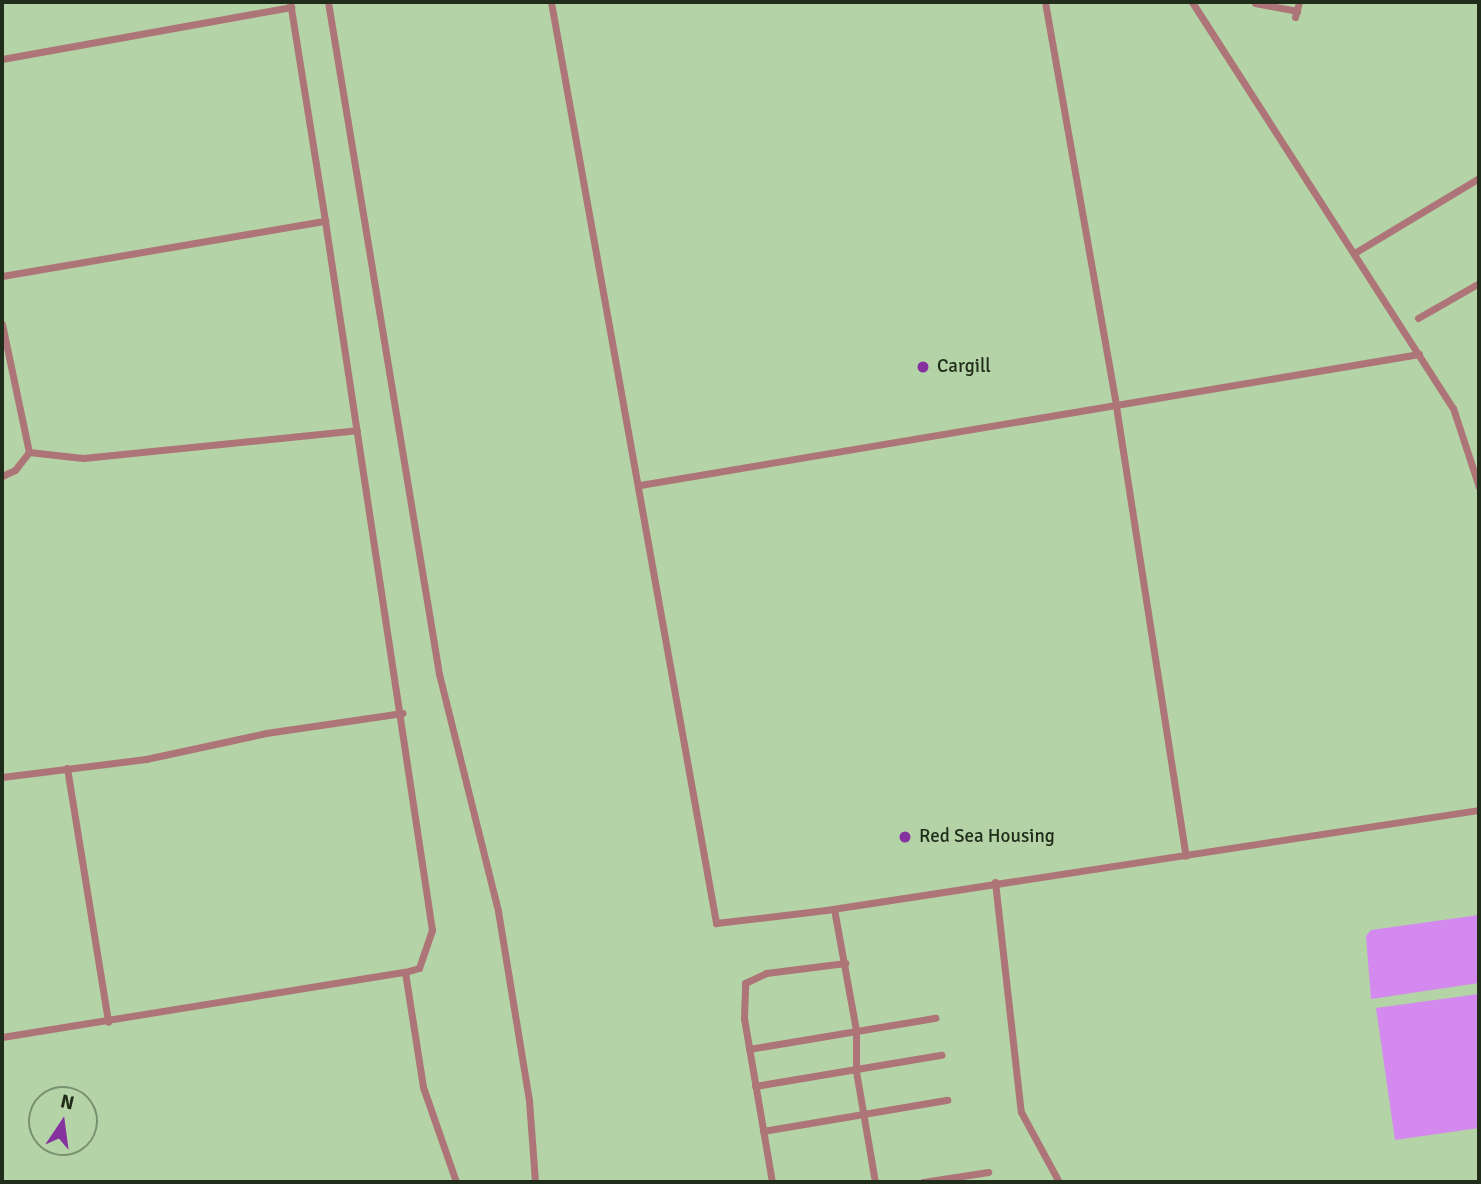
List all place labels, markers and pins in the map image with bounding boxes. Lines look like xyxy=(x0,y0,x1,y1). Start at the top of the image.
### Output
place label: Cargill xyxy=(937,356,991,378)
marker: Cargill xyxy=(915,359,931,375)
place label: Red Sea Housing xyxy=(919,826,1055,848)
marker: Red Sea Housing xyxy=(897,829,913,845)

